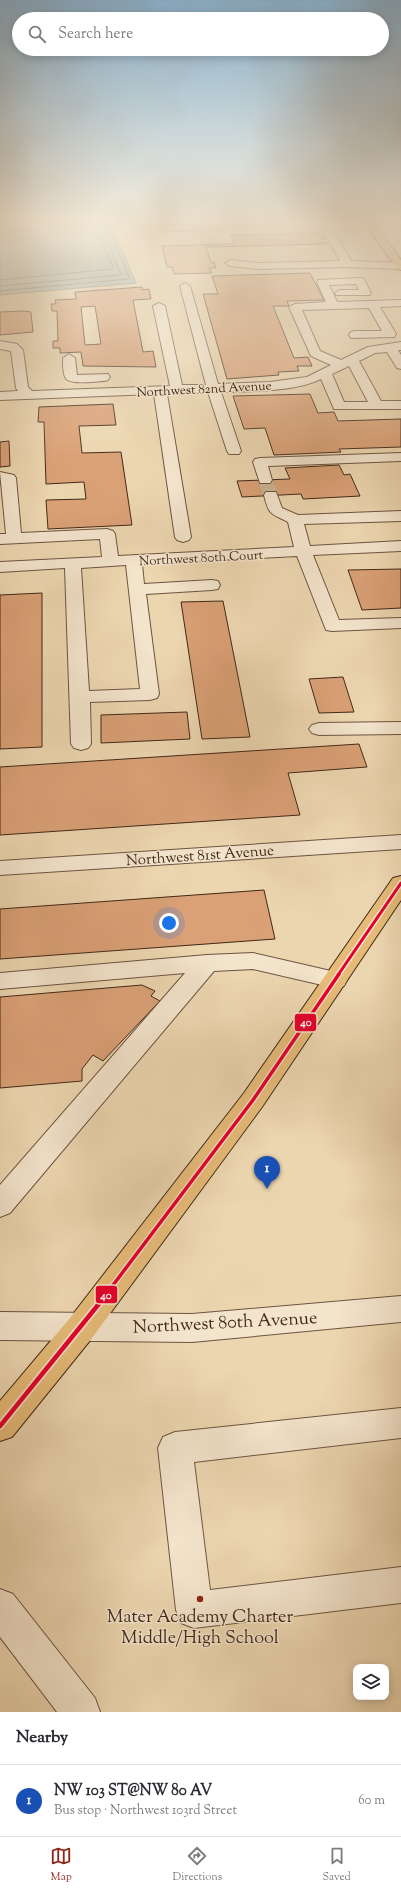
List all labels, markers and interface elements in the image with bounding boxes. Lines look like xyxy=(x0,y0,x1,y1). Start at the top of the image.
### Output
search box xyxy=(12,12,389,56)
icon: search xyxy=(26,23,48,45)
text: Search here xyxy=(58,24,133,45)
street label: Northwest 82nd Avenue xyxy=(136,377,272,403)
street label: Northwest 80th Court xyxy=(139,547,264,571)
street label: Northwest 81st Avenue xyxy=(125,841,275,872)
your location xyxy=(159,913,179,933)
line badge: 40 xyxy=(294,1013,317,1032)
text: 40 xyxy=(299,1015,312,1031)
pin: 1 xyxy=(254,1156,280,1189)
line badge: 40 xyxy=(95,1285,118,1304)
text: 40 xyxy=(99,1288,112,1304)
street label: Northwest 80th Avenue xyxy=(132,1306,318,1342)
marker: Mater Academy Charter Middle/High School xyxy=(195,1594,205,1604)
place label: Mater Academy Charter Middle/High School xyxy=(107,1605,293,1652)
map controls xyxy=(353,1664,389,1700)
button: layers xyxy=(353,1664,389,1700)
text: Nearby xyxy=(16,1726,68,1750)
text: NW 103 ST@NW 80 AV xyxy=(54,1781,212,1802)
text: 1 xyxy=(27,1792,31,1810)
text: 60 m xyxy=(358,1792,385,1810)
text: Bus stop · Northwest 103rd Street xyxy=(54,1802,237,1820)
tab: Map xyxy=(50,1845,72,1885)
tab: Directions xyxy=(173,1845,222,1885)
tab: Saved xyxy=(323,1845,351,1885)

